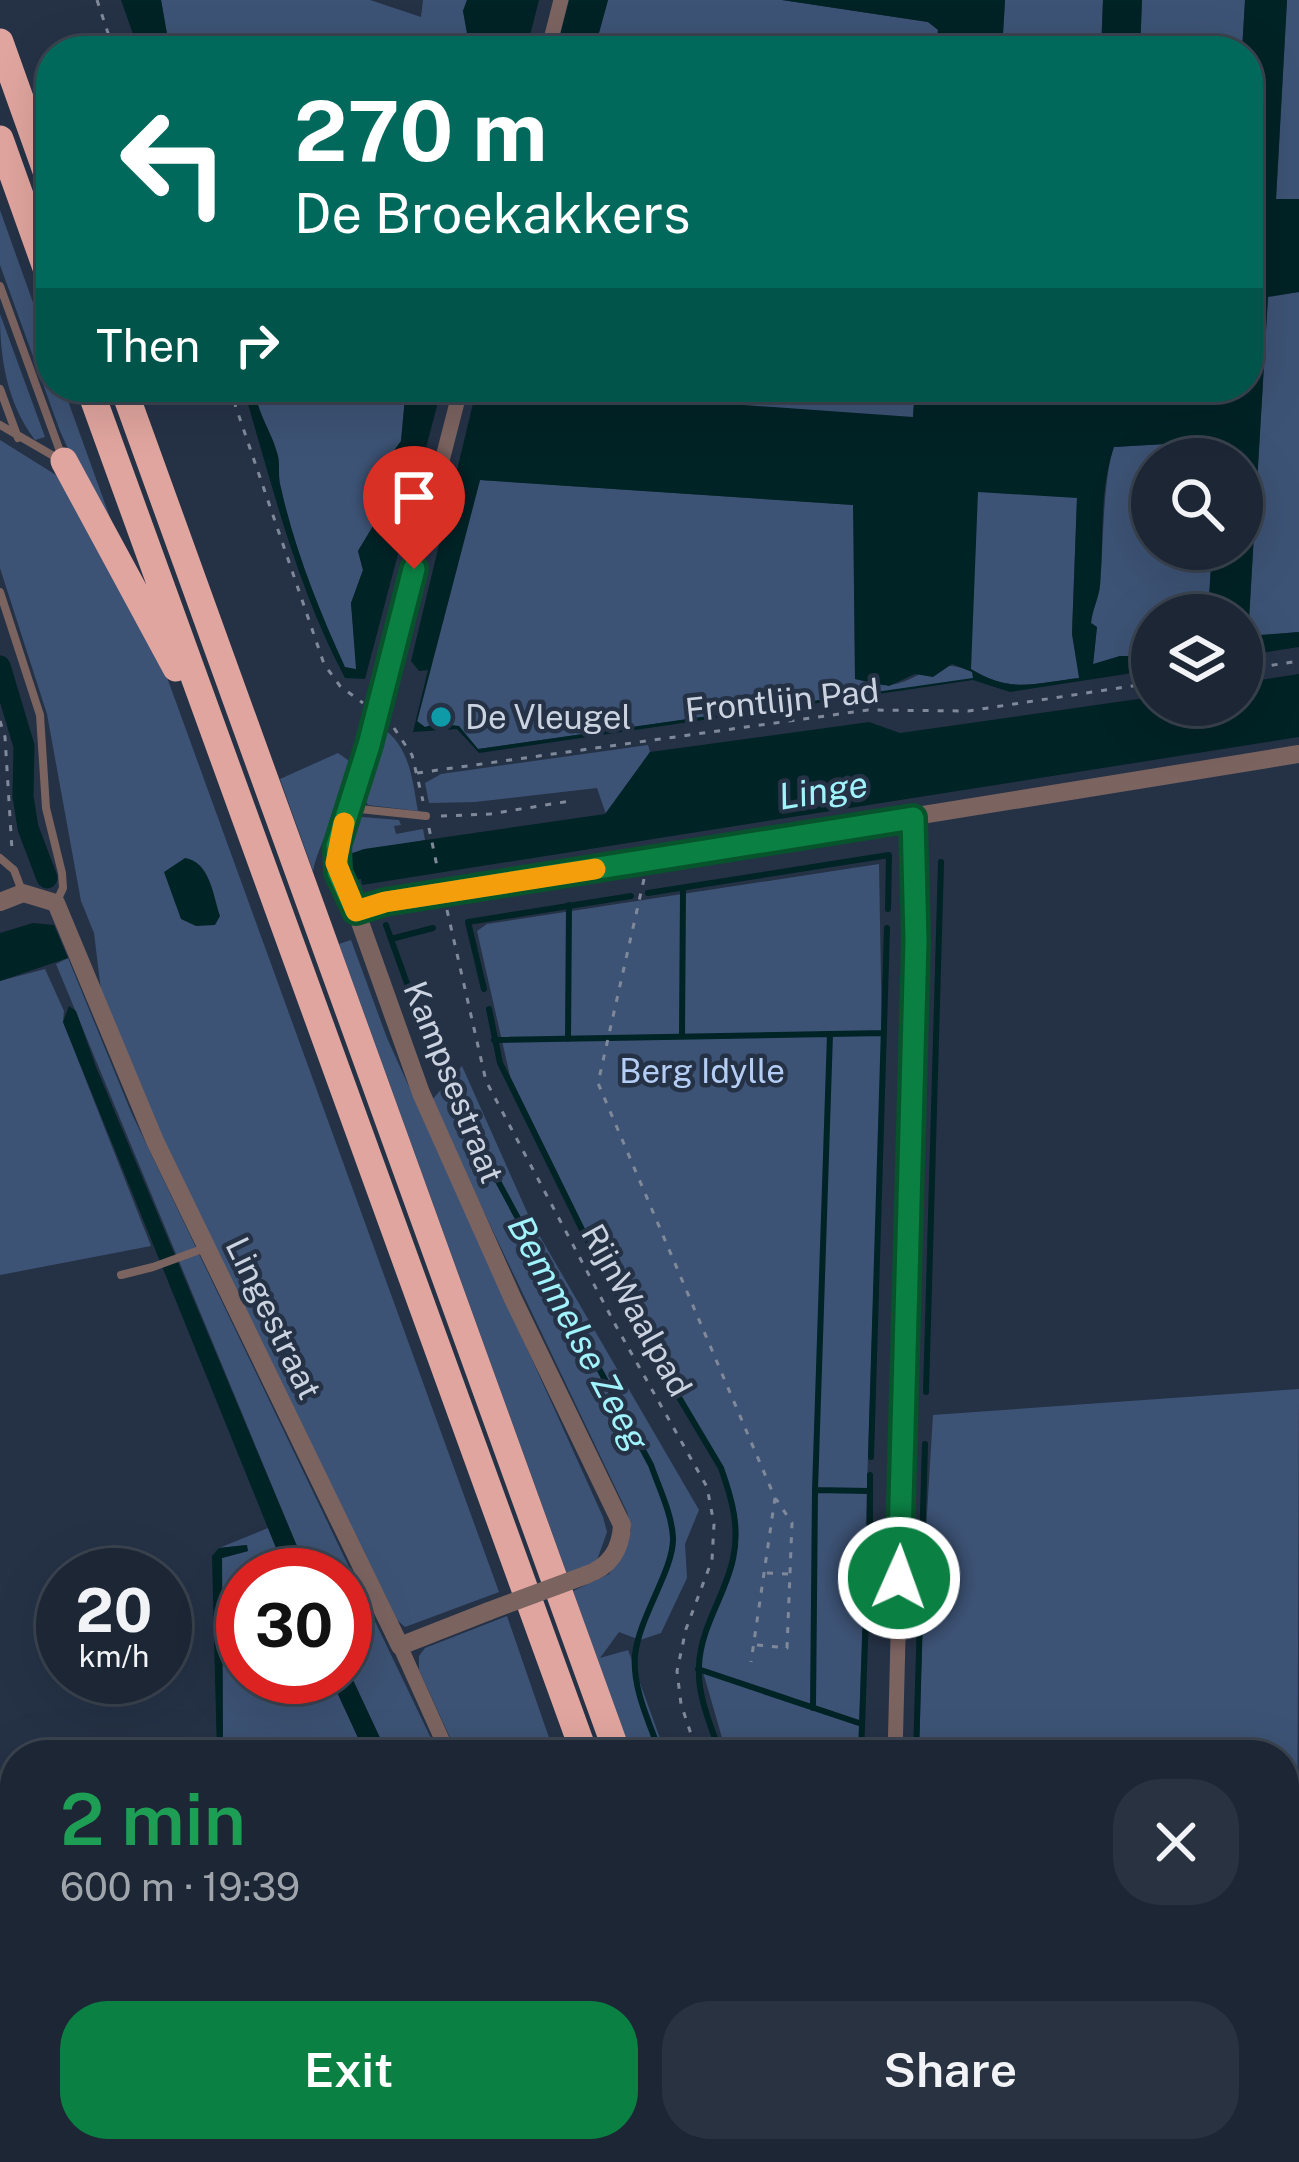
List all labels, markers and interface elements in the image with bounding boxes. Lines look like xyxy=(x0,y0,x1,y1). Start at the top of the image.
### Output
text: 270 m xyxy=(294,81,547,180)
icon: left xyxy=(96,84,252,240)
text: De Broekakkers xyxy=(294,182,691,245)
icon: right xyxy=(224,312,290,378)
text: Then xyxy=(96,319,200,372)
map controls xyxy=(1131,438,1263,726)
button: search xyxy=(1131,438,1263,570)
pin xyxy=(363,446,465,569)
icon: arrive xyxy=(381,464,447,530)
button: layers xyxy=(1131,594,1263,726)
street label: Frontlijn Pad xyxy=(683,671,881,729)
place label: De Vleugel xyxy=(465,698,631,736)
marker: De Vleugel xyxy=(428,704,454,730)
water label: Linge xyxy=(775,762,871,818)
street label: Kampsestraat xyxy=(396,976,512,1188)
park label: Berg Idylle xyxy=(619,1052,785,1090)
water label: Bemmelse Zeeg xyxy=(499,1208,659,1458)
street label: RijnWaalpad xyxy=(574,1217,700,1403)
street label: Lingestraat xyxy=(219,1231,329,1405)
position arrow xyxy=(836,1515,962,1641)
speed limit sign: 30 xyxy=(216,1548,372,1704)
text: 20 xyxy=(76,1575,152,1646)
text: km/h xyxy=(79,1638,149,1674)
text: 2 min xyxy=(60,1777,246,1861)
button: close xyxy=(1113,1779,1239,1905)
text: 600 m · 19:39 xyxy=(60,1864,300,1910)
button: Exit xyxy=(60,2001,638,2139)
button: Share xyxy=(662,2001,1239,2139)

